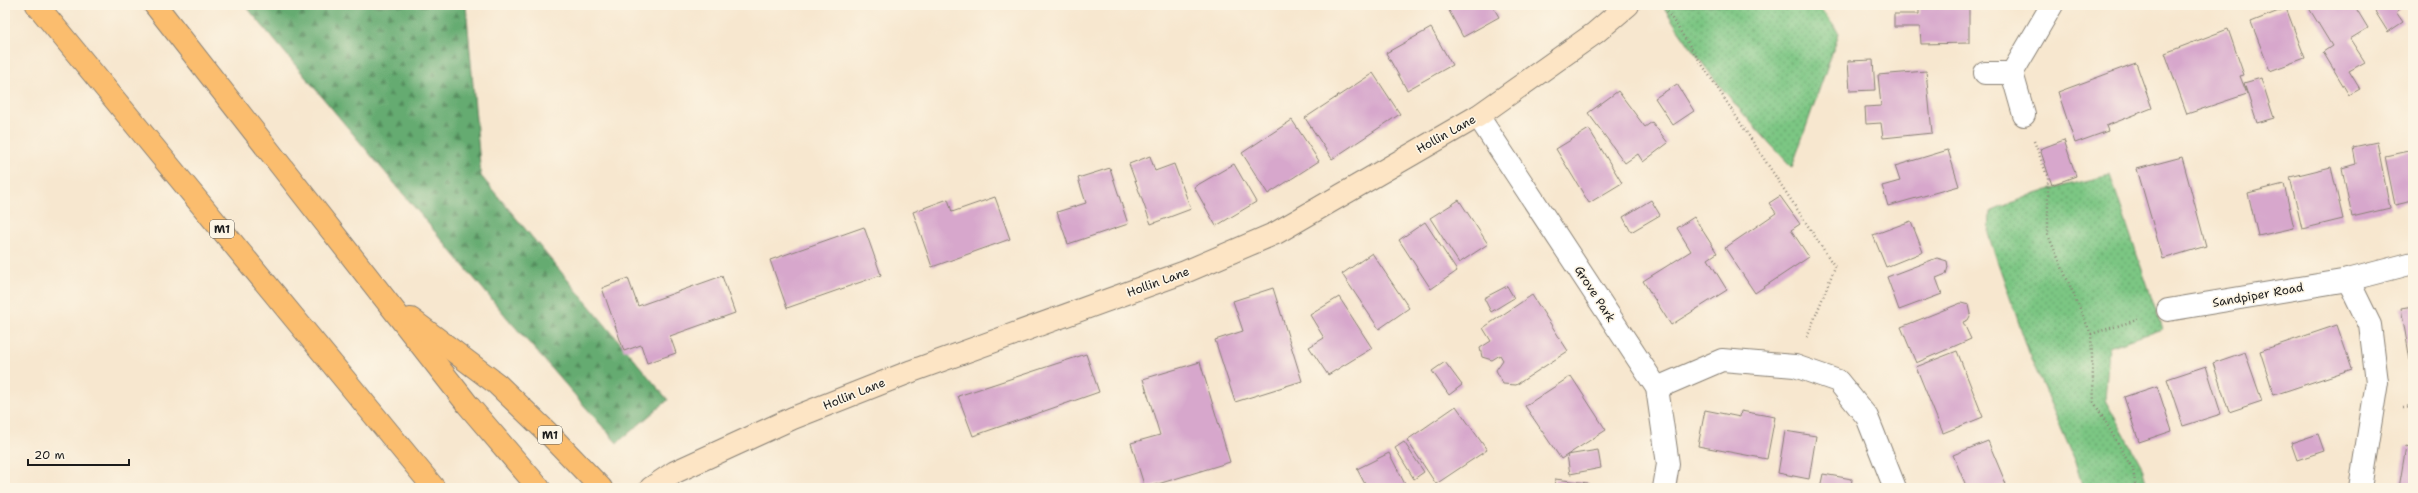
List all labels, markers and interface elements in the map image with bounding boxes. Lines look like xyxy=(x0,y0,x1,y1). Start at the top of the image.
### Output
street label: Hollin Lane xyxy=(1413,111,1479,157)
road number: M1 xyxy=(210,220,234,238)
street label: Hollin Lane xyxy=(1124,263,1192,301)
street label: Grove Park xyxy=(1571,263,1619,325)
street label: Sandpiper Road xyxy=(2211,279,2305,311)
street label: Hollin Lane xyxy=(821,374,888,414)
road number: M1 xyxy=(538,426,562,444)
scale bar xyxy=(28,441,129,467)
text: 20 m xyxy=(34,447,65,463)

